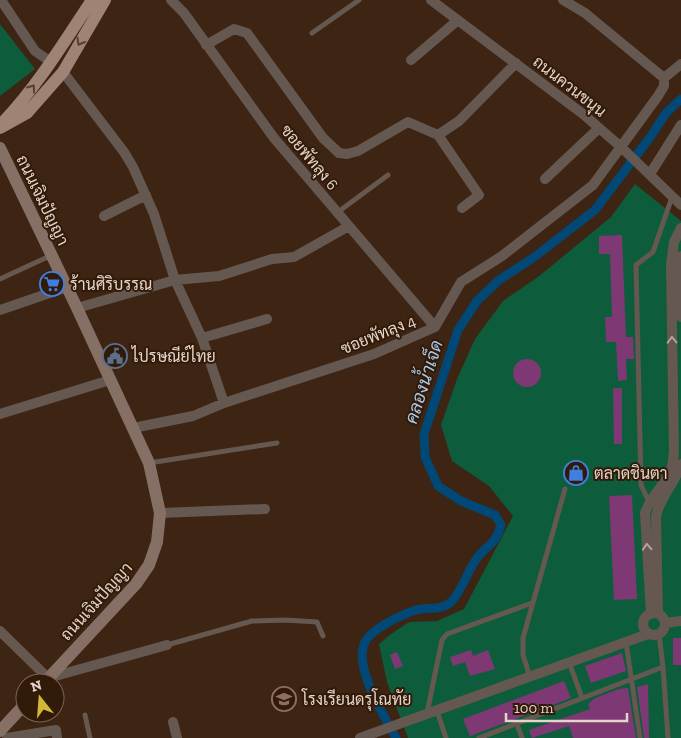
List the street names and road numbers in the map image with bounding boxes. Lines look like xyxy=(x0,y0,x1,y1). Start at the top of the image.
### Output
street label: ถนนควนขนุน xyxy=(528,52,610,122)
street label: ซอยพัทลุง 6 xyxy=(275,120,343,195)
street label: ถนนเจิมปัญญา xyxy=(12,152,73,249)
street label: ซอยพัทลุง 4 xyxy=(338,310,420,360)
street label: ถนนเจิมปัญญา xyxy=(56,558,136,644)

